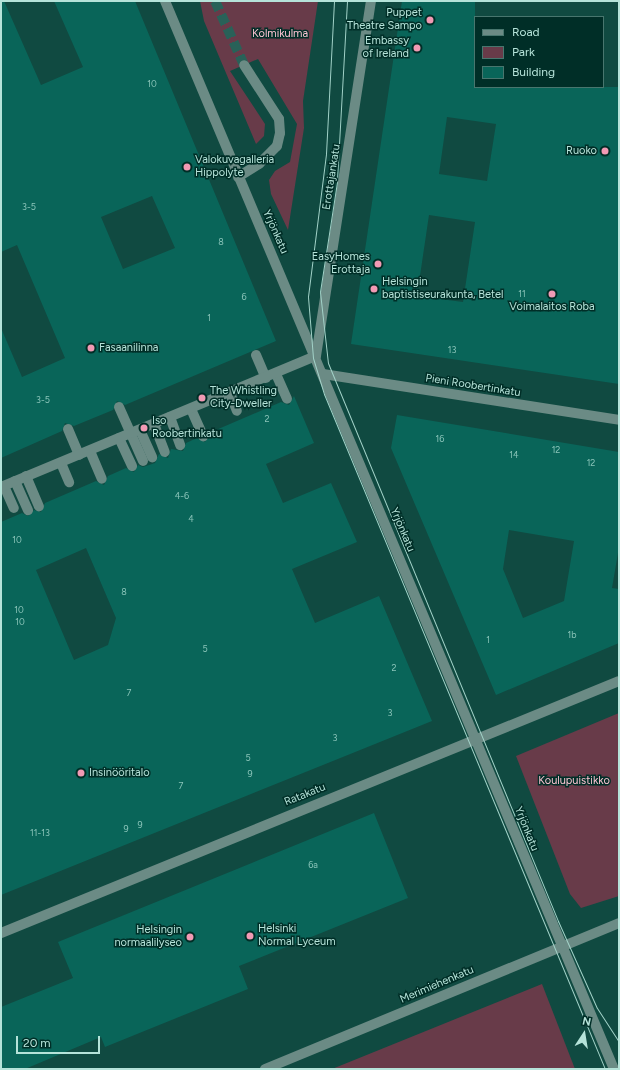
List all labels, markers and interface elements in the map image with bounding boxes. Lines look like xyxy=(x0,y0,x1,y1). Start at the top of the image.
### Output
place label: Puppet Theatre Sampo xyxy=(347,7,422,33)
marker: Puppet Theatre Sampo xyxy=(425,15,435,25)
legend xyxy=(474,16,604,88)
text: Road xyxy=(512,25,540,39)
park label: Kolmikulma xyxy=(252,27,308,41)
place label: Embassy of Ireland xyxy=(363,35,409,61)
marker: Embassy of Ireland xyxy=(412,43,422,53)
text: Park xyxy=(512,45,535,59)
text: Building xyxy=(512,65,555,79)
house number: 10 xyxy=(147,79,157,89)
street label: Erottajankatu xyxy=(320,143,344,211)
place label: Ruoko xyxy=(566,144,597,158)
marker: Ruoko xyxy=(600,146,610,156)
place label: Valokuvagalleria Hippolyte xyxy=(195,154,274,180)
marker: Valokuvagalleria Hippolyte xyxy=(182,162,192,172)
house number: 3-5 xyxy=(22,202,36,212)
street label: Yrjönkatu xyxy=(259,208,291,256)
house number: 8 xyxy=(218,237,224,247)
place label: EasyHomes Erottaja xyxy=(312,251,370,277)
marker: EasyHomes Erottaja xyxy=(373,259,383,269)
place label: Helsingin baptistiseurakunta, Betel xyxy=(382,276,504,302)
marker: Helsingin baptistiseurakunta, Betel xyxy=(369,284,379,294)
house number: 11 xyxy=(518,289,526,299)
marker: Voimalaitos Roba xyxy=(547,289,557,299)
house number: 6 xyxy=(241,292,247,302)
place label: Voimalaitos Roba xyxy=(509,300,595,314)
house number: 1 xyxy=(207,313,211,323)
place label: Fasaanilinna xyxy=(99,341,158,355)
marker: Fasaanilinna xyxy=(86,343,96,353)
house number: 13 xyxy=(448,345,456,355)
street label: Pieni Roobertinkatu xyxy=(424,372,522,400)
place label: The Whistling City-Dweller xyxy=(210,385,277,411)
marker: The Whistling City-Dweller xyxy=(197,393,207,403)
house number: 3-5 xyxy=(36,395,50,405)
house number: 2 xyxy=(264,414,270,424)
place label: Iso Roobertinkatu xyxy=(152,415,222,441)
marker: Iso Roobertinkatu xyxy=(139,423,149,433)
house number: 16 xyxy=(436,434,444,444)
house number: 12 xyxy=(552,445,560,455)
house number: 14 xyxy=(509,450,519,460)
house number: 12 xyxy=(587,458,595,468)
house number: 4-6 xyxy=(175,491,189,501)
street label: Yrjönkatu xyxy=(387,506,417,554)
house number: 4 xyxy=(188,514,194,524)
house number: 10 xyxy=(12,535,22,545)
house number: 8 xyxy=(121,587,127,597)
house number: 10 xyxy=(14,605,24,615)
house number: 10 xyxy=(15,617,25,627)
house number: 1b xyxy=(568,630,576,640)
house number: 1 xyxy=(486,635,490,645)
house number: 5 xyxy=(202,644,208,654)
house number: 2 xyxy=(391,663,397,673)
house number: 7 xyxy=(127,688,131,698)
house number: 3 xyxy=(388,708,392,718)
house number: 3 xyxy=(333,733,337,743)
house number: 5 xyxy=(245,753,251,763)
place label: Insinööritalo xyxy=(89,766,150,780)
marker: Insinööritalo xyxy=(76,768,86,778)
house number: 9 xyxy=(247,769,253,779)
park label: Koulupuistikko xyxy=(538,774,610,788)
house number: 7 xyxy=(179,781,183,791)
street label: Ratakatu xyxy=(282,781,328,809)
street label: Yrjönkatu xyxy=(511,805,541,853)
house number: 9 xyxy=(137,820,143,830)
house number: 9 xyxy=(123,824,129,834)
house number: 11-13 xyxy=(30,828,50,838)
house number: 6a xyxy=(308,860,318,870)
place label: Helsinki Normal Lyceum xyxy=(258,923,335,949)
place label: Helsingin normaalilyseo xyxy=(114,924,182,950)
marker: Helsinki Normal Lyceum xyxy=(245,931,255,941)
marker: Helsingin normaalilyseo xyxy=(185,932,195,942)
street label: Merimiehenkatu xyxy=(398,964,476,1006)
north arrow xyxy=(564,1014,604,1054)
text: N xyxy=(581,1015,592,1029)
scale bar xyxy=(18,1028,102,1054)
text: 20 m xyxy=(23,1036,51,1050)

